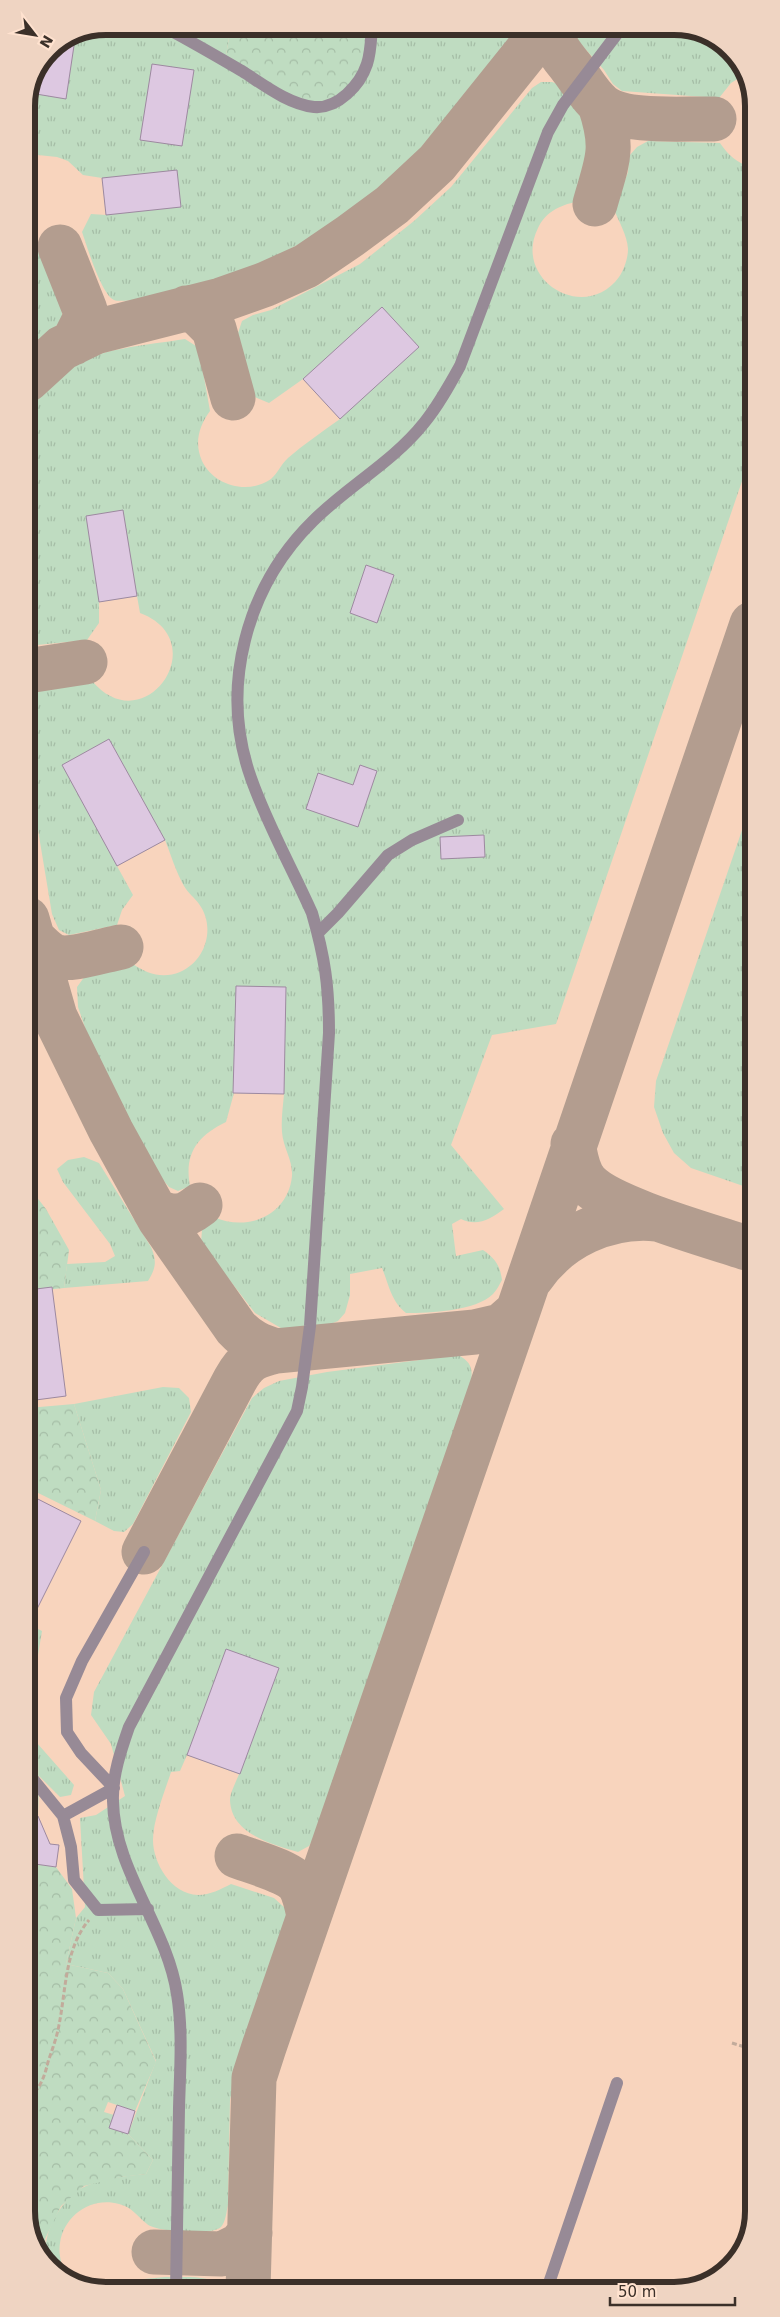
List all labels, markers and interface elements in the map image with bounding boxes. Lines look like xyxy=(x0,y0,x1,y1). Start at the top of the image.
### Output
north arrow xyxy=(10,10,60,60)
text: N xyxy=(36,33,56,51)
scale bar xyxy=(610,2274,735,2306)
text: 50 m xyxy=(618,2283,656,2301)

